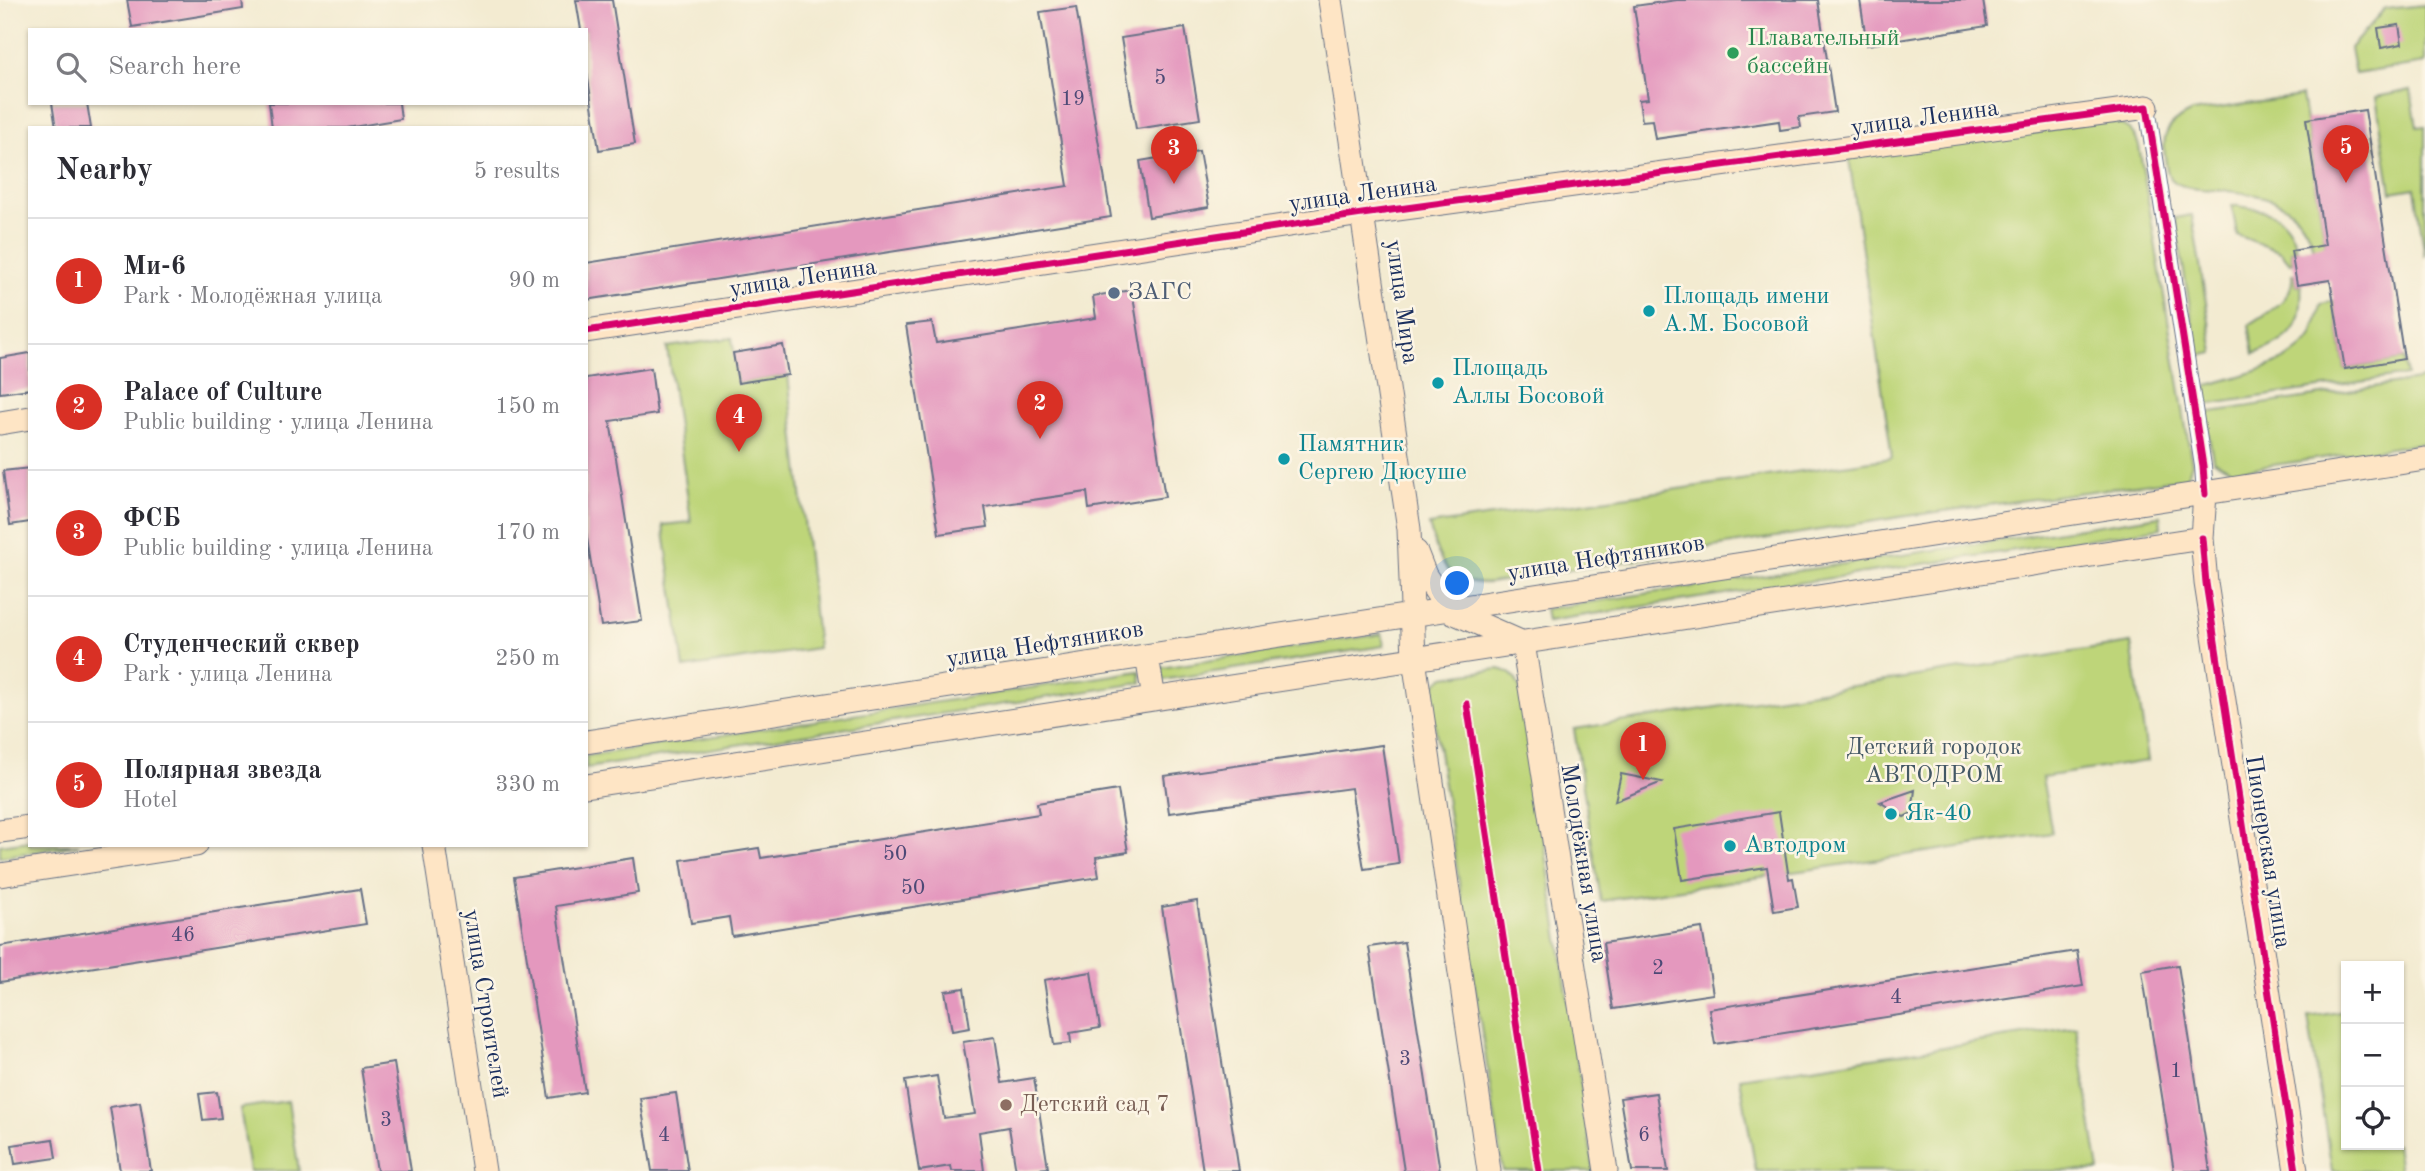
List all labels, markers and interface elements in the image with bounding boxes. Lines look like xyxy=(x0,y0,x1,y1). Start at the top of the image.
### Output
place label: Плавательный бассейн xyxy=(1747,27,1900,79)
search box xyxy=(28,28,588,105)
marker: Плавательный бассейн xyxy=(1725,45,1741,61)
icon: search xyxy=(52,48,90,86)
text: Search here xyxy=(108,54,241,80)
house number: 5 xyxy=(1154,68,1166,89)
house number: 19 xyxy=(1061,89,1085,110)
street label: улица Ленина xyxy=(1850,97,2001,141)
pin: 5 xyxy=(2323,125,2369,183)
pin: 3 xyxy=(1151,126,1197,184)
text: Nearby xyxy=(56,156,153,186)
text: 5 results xyxy=(474,160,560,183)
street label: улица Ленина xyxy=(1288,173,1439,217)
street label: улица Мира xyxy=(1380,238,1422,366)
text: Ми-6 xyxy=(123,254,186,280)
street label: улица Ленина xyxy=(728,255,879,302)
text: 1 xyxy=(72,269,86,292)
text: 90 m xyxy=(509,269,560,292)
place label: ЗАГС xyxy=(1128,281,1192,305)
text: Park · Молодёжная улица xyxy=(123,285,382,308)
marker: ЗАГС xyxy=(1106,285,1122,301)
place label: Площадь имени А.М. Босовой xyxy=(1663,285,1830,337)
marker: Площадь имени А.М. Босовой xyxy=(1641,303,1657,319)
place label: Площадь Аллы Босовой xyxy=(1452,357,1605,409)
marker: Площадь Аллы Босовой xyxy=(1430,375,1446,391)
text: Palace of Culture xyxy=(123,380,323,406)
pin: 2 xyxy=(1017,381,1063,439)
pin: 4 xyxy=(716,394,762,452)
text: 2 xyxy=(72,395,86,418)
text: 150 m xyxy=(495,395,560,418)
text: Public building · улица Ленина xyxy=(123,411,433,434)
place label: Памятник Сергею Дюсуше xyxy=(1298,433,1467,485)
marker: Памятник Сергею Дюсуше xyxy=(1276,451,1292,467)
text: ФСБ xyxy=(123,506,181,532)
text: 3 xyxy=(72,521,86,544)
text: 170 m xyxy=(495,521,560,544)
street label: улица Нефтяников xyxy=(1506,532,1706,586)
text: Public building · улица Ленина xyxy=(123,537,433,560)
your location xyxy=(1440,566,1474,600)
street label: улица Нефтяников xyxy=(945,618,1145,672)
text: Студенческий сквер xyxy=(123,632,360,658)
text: 4 xyxy=(72,647,86,670)
text: 250 m xyxy=(495,647,560,670)
text: Park · улица Ленина xyxy=(123,663,332,686)
pin: 1 xyxy=(1620,722,1666,780)
park label: Детский городок АВТОДРОМ xyxy=(1846,736,2022,788)
street label: Пионерская улица xyxy=(2240,754,2294,950)
text: Полярная звезда xyxy=(123,758,322,784)
street label: Молодёжная улица xyxy=(1555,762,1611,964)
text: 5 xyxy=(72,773,86,796)
text: 330 m xyxy=(495,773,560,796)
text: Hotel xyxy=(123,789,177,812)
place label: Як-40 xyxy=(1905,802,1972,826)
marker: Як-40 xyxy=(1883,806,1899,822)
place label: Автодром xyxy=(1744,834,1846,858)
marker: Автодром xyxy=(1722,838,1738,854)
house number: 50 xyxy=(883,844,907,865)
house number: 50 xyxy=(901,878,925,899)
street label: улица Строителей xyxy=(458,908,512,1100)
house number: 46 xyxy=(171,925,195,946)
house number: 2 xyxy=(1652,958,1664,979)
map controls xyxy=(2341,961,2404,1150)
button: + xyxy=(2341,961,2404,1024)
house number: 4 xyxy=(1890,987,1902,1008)
button: − xyxy=(2341,1024,2404,1087)
house number: 3 xyxy=(1399,1049,1411,1070)
house number: 1 xyxy=(2170,1061,2182,1082)
button: locate xyxy=(2341,1087,2404,1150)
place label: Детский сад 7 xyxy=(1020,1093,1170,1117)
marker: Детский сад 7 xyxy=(998,1097,1014,1113)
house number: 3 xyxy=(380,1110,392,1131)
house number: 4 xyxy=(658,1125,670,1146)
house number: 6 xyxy=(1638,1125,1650,1146)

